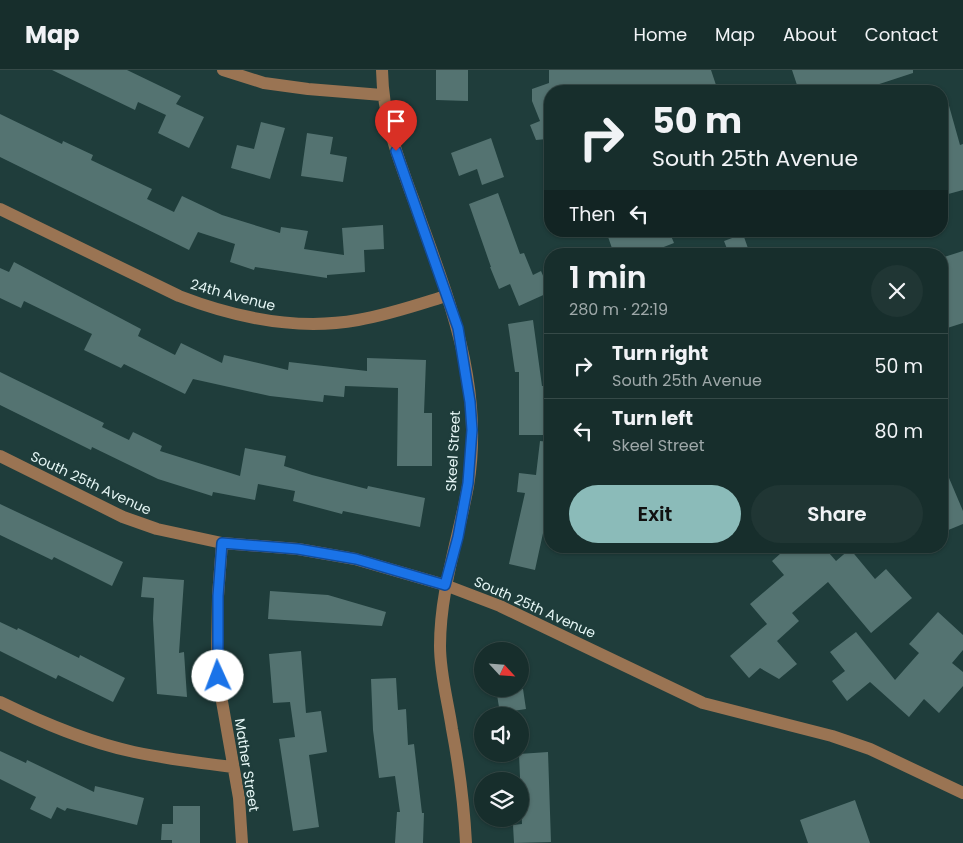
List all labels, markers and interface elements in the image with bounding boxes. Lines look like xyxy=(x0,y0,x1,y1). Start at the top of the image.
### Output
text: Map xyxy=(25,18,80,51)
text: Home xyxy=(633,22,687,47)
text: Map xyxy=(715,22,755,47)
text: About xyxy=(783,22,837,47)
text: Contact xyxy=(865,22,938,47)
text: 50 m xyxy=(652,96,742,145)
pin xyxy=(375,100,417,151)
icon: right xyxy=(569,105,634,170)
icon: arrive xyxy=(382,107,410,135)
text: South 25th Avenue xyxy=(652,143,858,174)
icon: left xyxy=(625,200,653,228)
text: Then xyxy=(569,201,615,228)
text: 1 min xyxy=(569,256,647,299)
button: close xyxy=(871,265,923,317)
street label: 24th Avenue xyxy=(188,274,278,316)
text: 280 m · 22:19 xyxy=(569,298,668,321)
text: Turn right xyxy=(612,340,708,367)
icon: right xyxy=(569,352,597,380)
text: 50 m xyxy=(874,353,923,380)
text: South 25th Avenue xyxy=(612,369,762,392)
text: Turn left xyxy=(612,405,693,432)
street label: Skeel Street xyxy=(441,410,465,492)
icon: left xyxy=(569,417,597,445)
text: 80 m xyxy=(874,418,923,445)
text: Skeel Street xyxy=(612,434,705,457)
street label: South 25th Avenue xyxy=(27,446,155,520)
button: Exit xyxy=(569,485,741,543)
button: Share xyxy=(751,485,923,543)
street label: South 25th Avenue xyxy=(471,571,599,643)
north arrow xyxy=(474,642,529,698)
map controls xyxy=(474,642,529,827)
position arrow xyxy=(191,649,243,701)
button: sound xyxy=(474,707,529,762)
street label: Mather Street xyxy=(230,717,264,813)
button: layers xyxy=(474,772,529,827)

